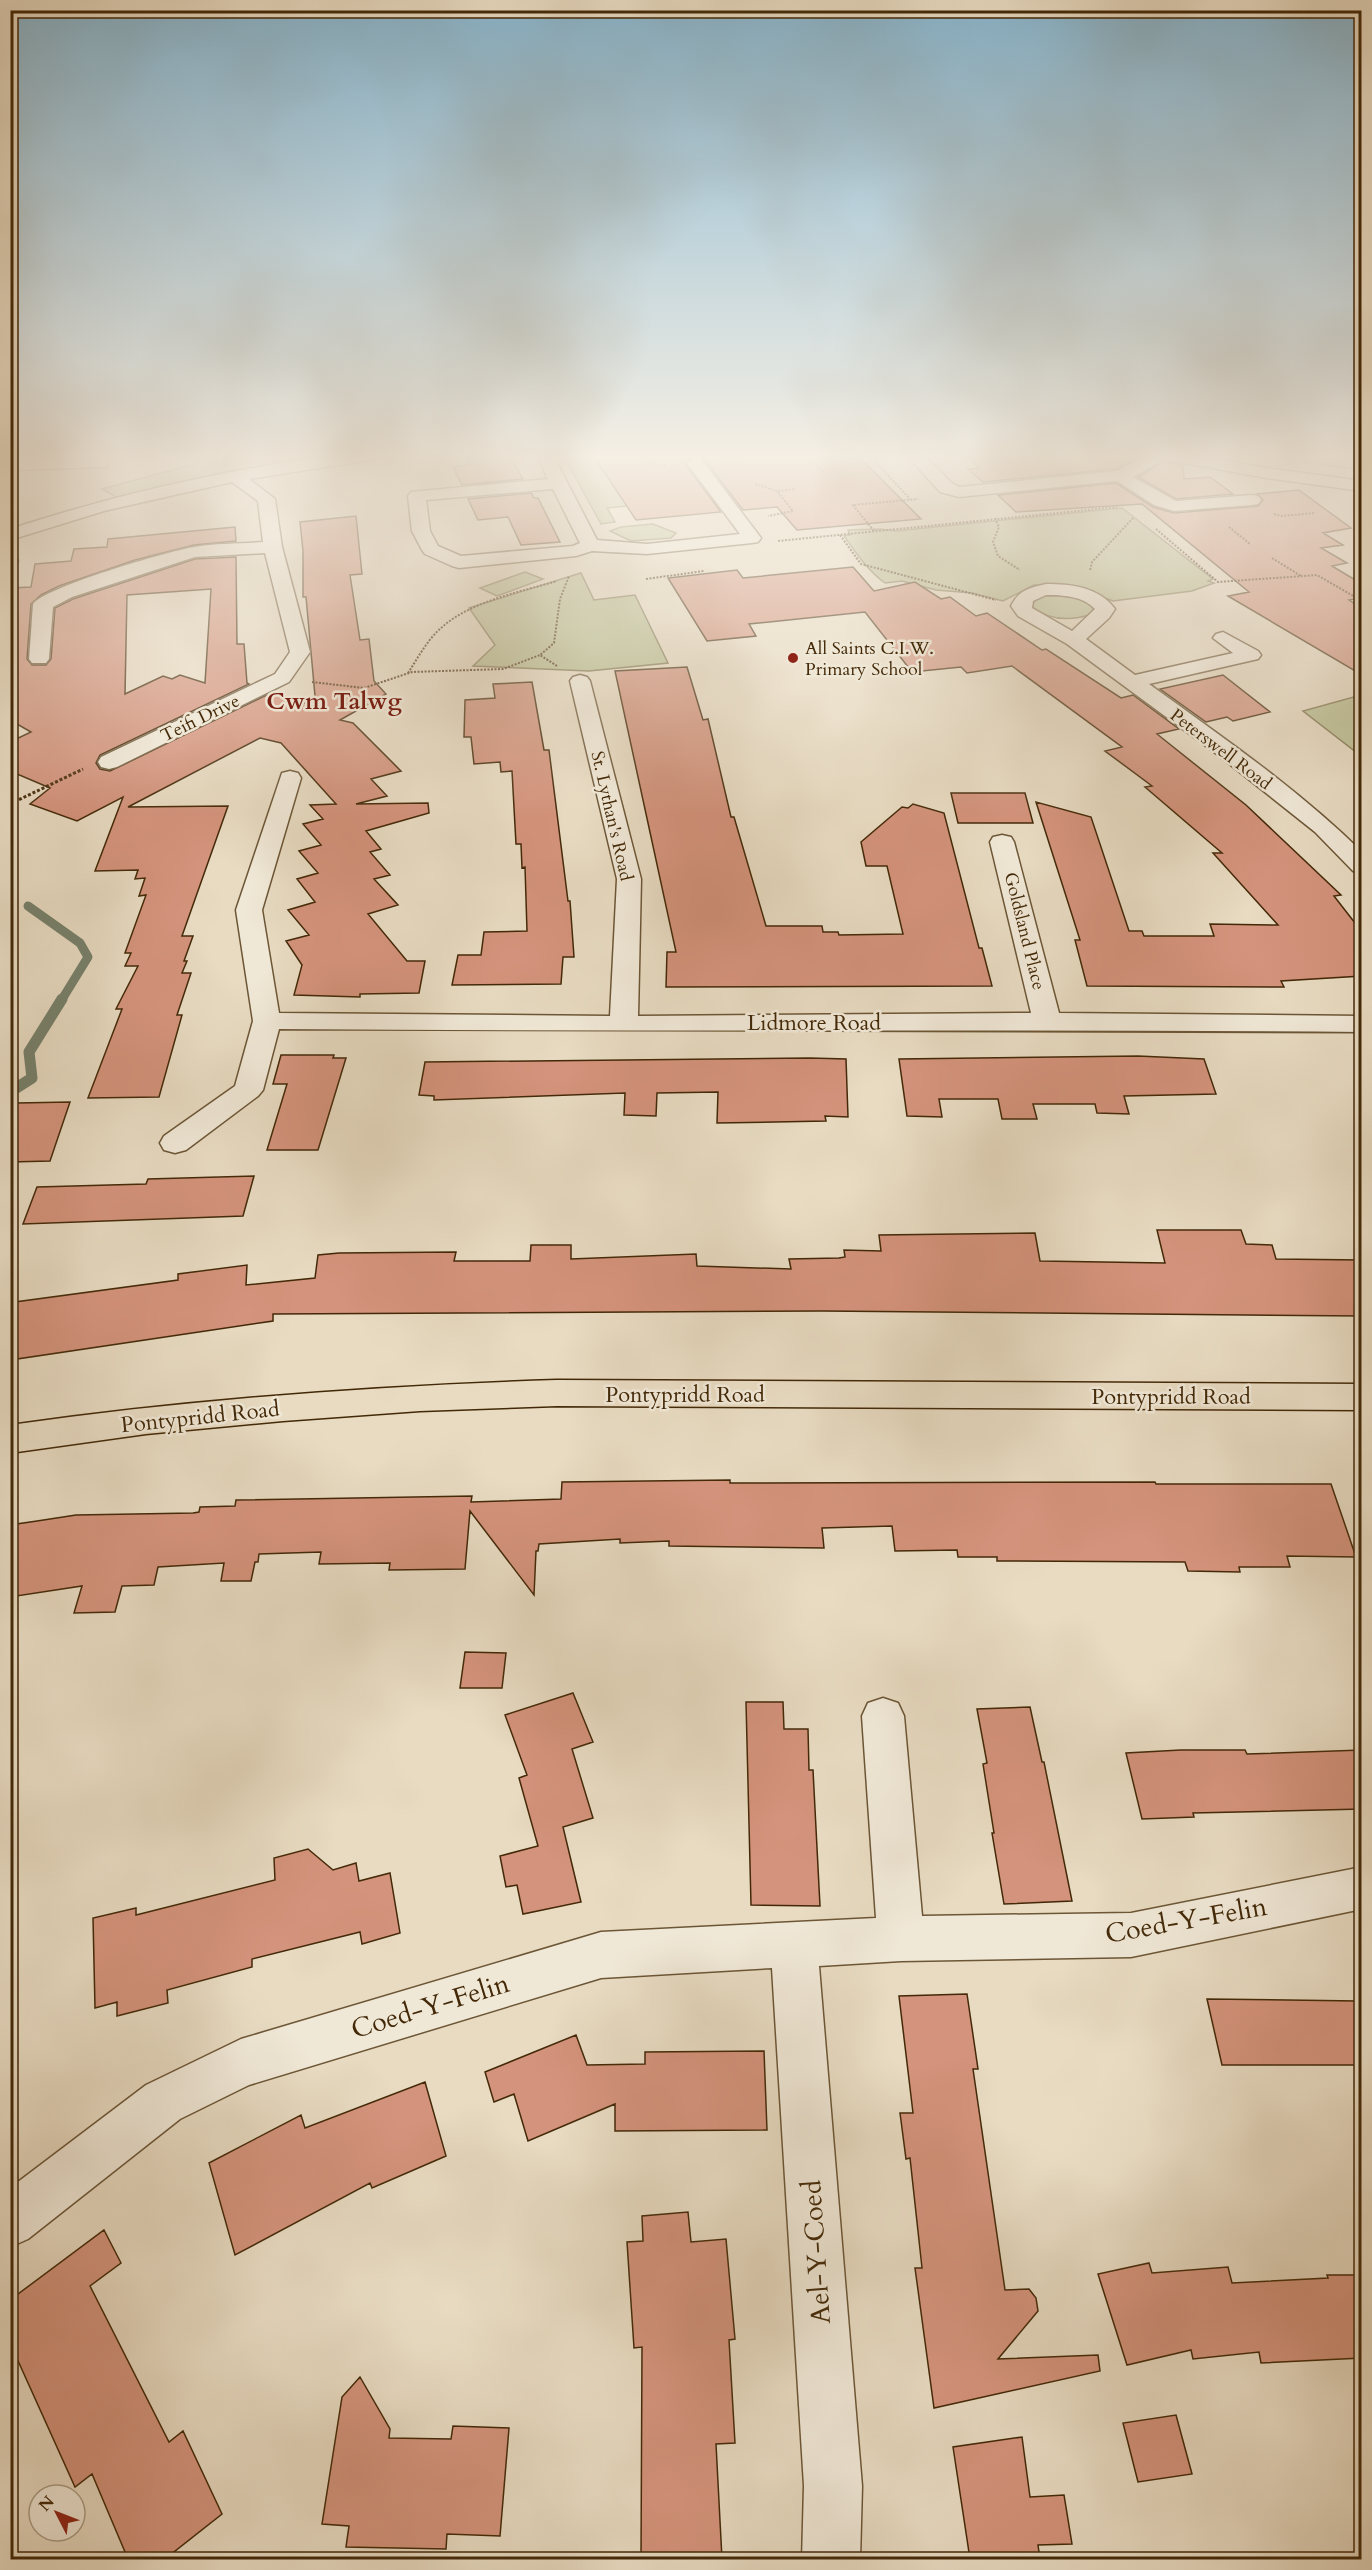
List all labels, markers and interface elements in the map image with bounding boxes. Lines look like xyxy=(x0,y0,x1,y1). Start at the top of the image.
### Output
place label: All Saints C.I.W. Primary School xyxy=(805,636,934,682)
marker: All Saints C.I.W. Primary School xyxy=(786,651,800,665)
district label: Cwm Talwg xyxy=(266,685,402,718)
street label: Teifi Drive xyxy=(157,689,244,748)
street label: Peterswell Road xyxy=(1165,703,1277,796)
street label: St. Lythan's Road xyxy=(584,749,639,884)
street label: Goldsland Place xyxy=(998,870,1051,993)
street label: Lidmore Road xyxy=(747,1008,881,1038)
street label: Pontypridd Road xyxy=(605,1380,765,1410)
street label: Pontypridd Road xyxy=(1091,1382,1251,1412)
street label: Pontypridd Road xyxy=(119,1394,281,1440)
street label: Coed-Y-Felin xyxy=(1102,1888,1270,1953)
street label: Coed-Y-Felin xyxy=(347,1965,514,2048)
street label: Ael-Y-Coed xyxy=(793,2178,840,2325)
north arrow xyxy=(27,2483,87,2543)
text: N xyxy=(34,2491,59,2516)

